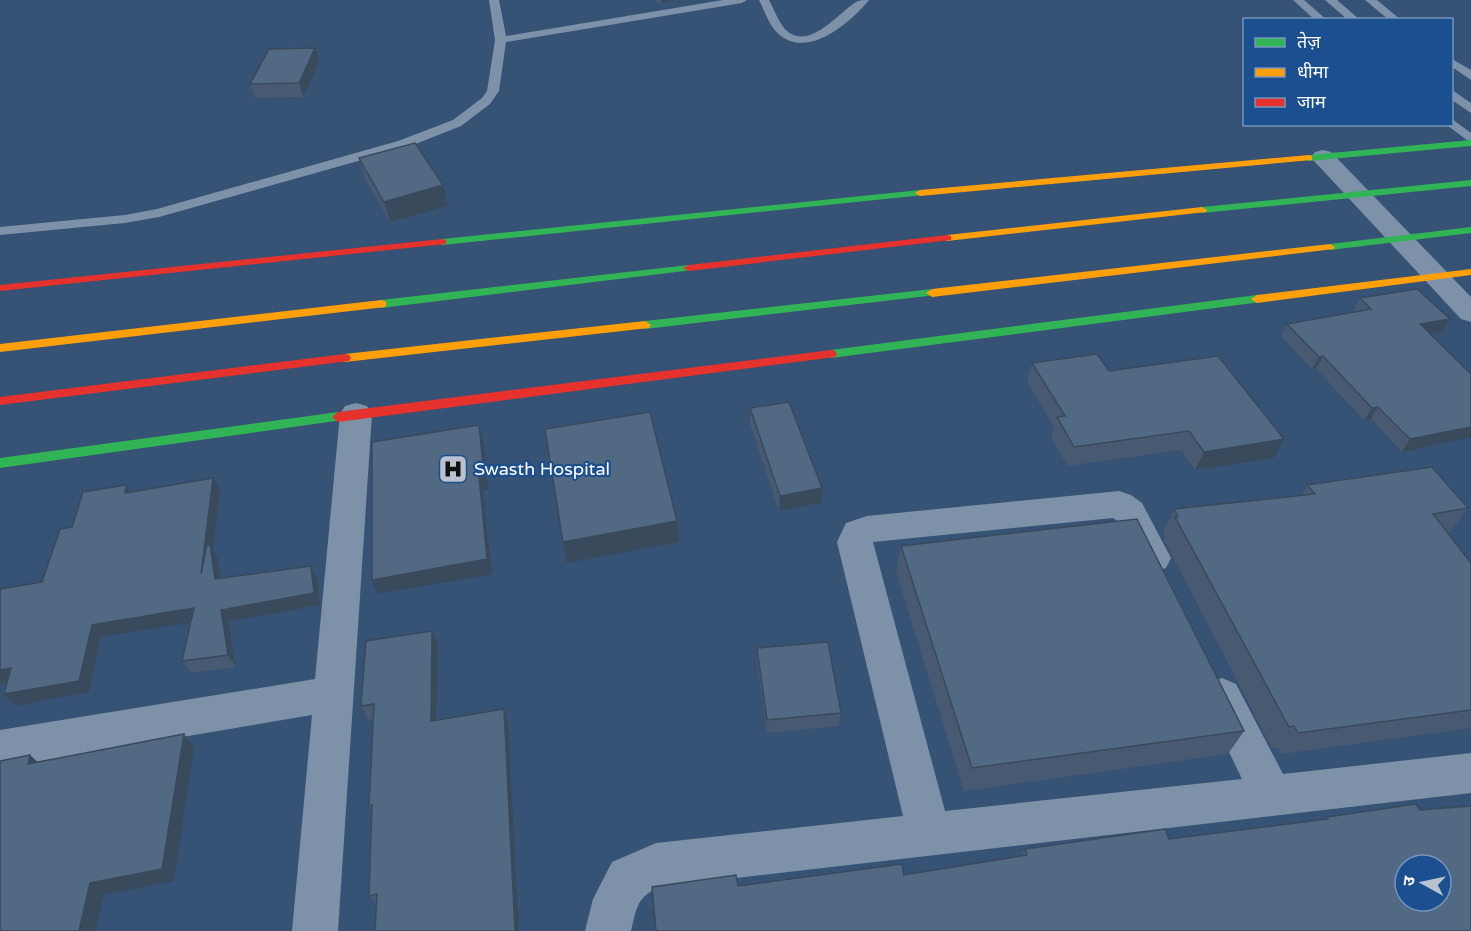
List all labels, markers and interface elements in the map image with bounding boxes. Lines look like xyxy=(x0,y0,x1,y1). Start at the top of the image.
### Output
legend xyxy=(1243,18,1453,126)
text: तेज़ xyxy=(1297,31,1321,53)
text: धीमा xyxy=(1297,61,1328,83)
text: जाम xyxy=(1297,91,1327,113)
hospital icon: Swasth Hospital xyxy=(437,453,469,485)
place label: Swasth Hospital xyxy=(474,458,610,480)
north arrow xyxy=(1393,853,1453,913)
text: उ xyxy=(1399,874,1420,887)

